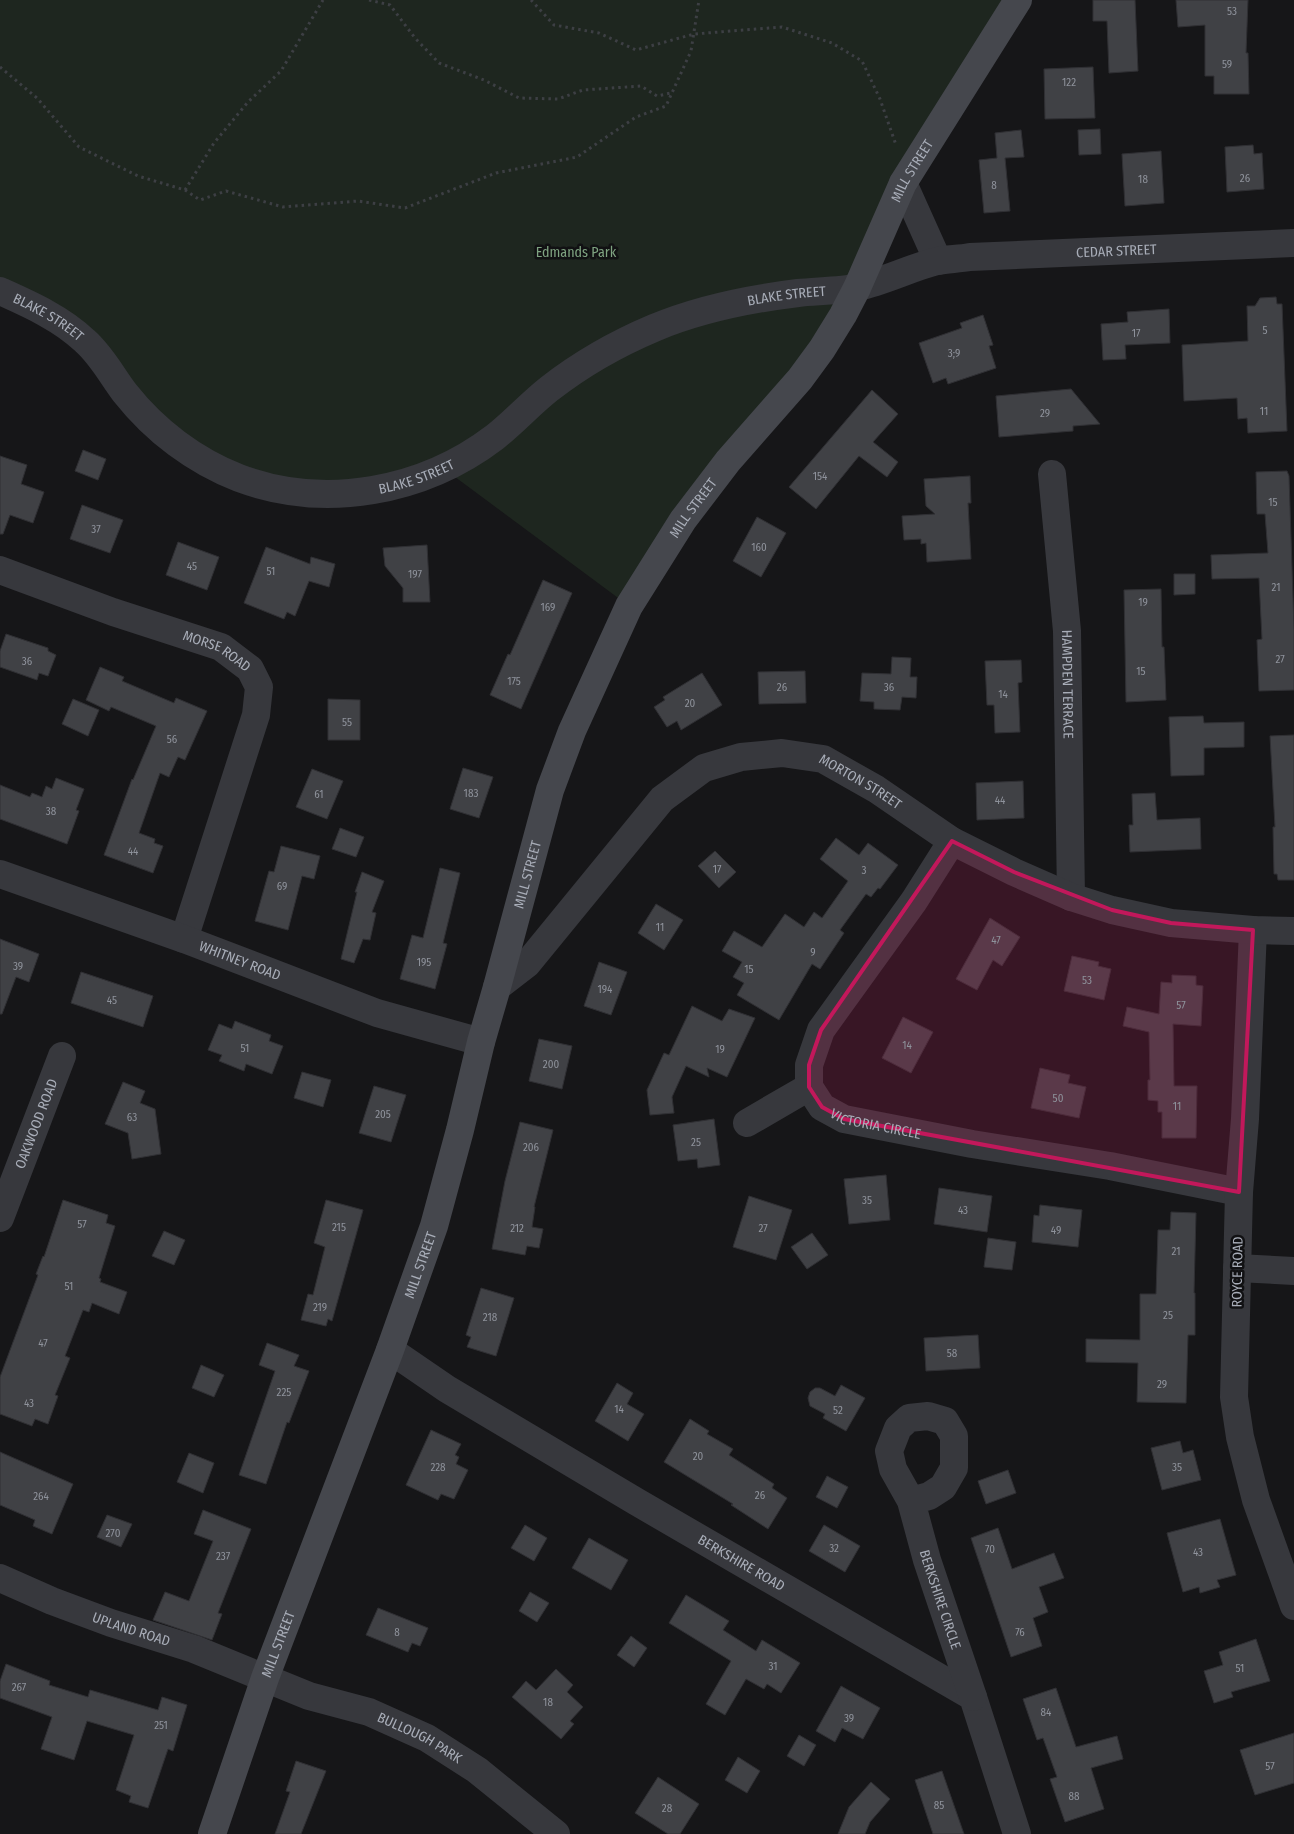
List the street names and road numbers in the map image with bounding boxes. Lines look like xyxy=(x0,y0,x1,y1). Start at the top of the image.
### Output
street label: MILL STREET xyxy=(888,136,937,205)
street label: CEDAR STREET xyxy=(1076,241,1157,261)
street label: BLAKE STREET xyxy=(746,283,827,310)
street label: BLAKE STREET xyxy=(10,290,87,345)
street label: BLAKE STREET xyxy=(377,456,458,498)
street label: MILL STREET xyxy=(666,475,721,541)
street label: MORSE ROAD xyxy=(181,627,254,675)
street label: HAMPDEN TERRACE xyxy=(1058,630,1077,739)
street label: MORTON STREET xyxy=(816,751,905,813)
street label: MILL STREET xyxy=(510,838,545,911)
street label: WHITNEY ROAD xyxy=(196,938,283,984)
street label: OAKWOOD ROAD xyxy=(12,1077,61,1171)
street label: VICTORIA CIRCLE xyxy=(827,1105,923,1143)
street label: MILL STREET xyxy=(401,1229,440,1301)
street label: ROYCE ROAD xyxy=(1228,1236,1247,1308)
street label: BERKSHIRE ROAD xyxy=(695,1531,788,1595)
street label: BERKSHIRE CIRCLE xyxy=(916,1548,964,1652)
street label: MILL STREET xyxy=(258,1608,299,1680)
street label: UPLAND ROAD xyxy=(90,1609,172,1650)
street label: BULLOUGH PARK xyxy=(375,1709,466,1767)

